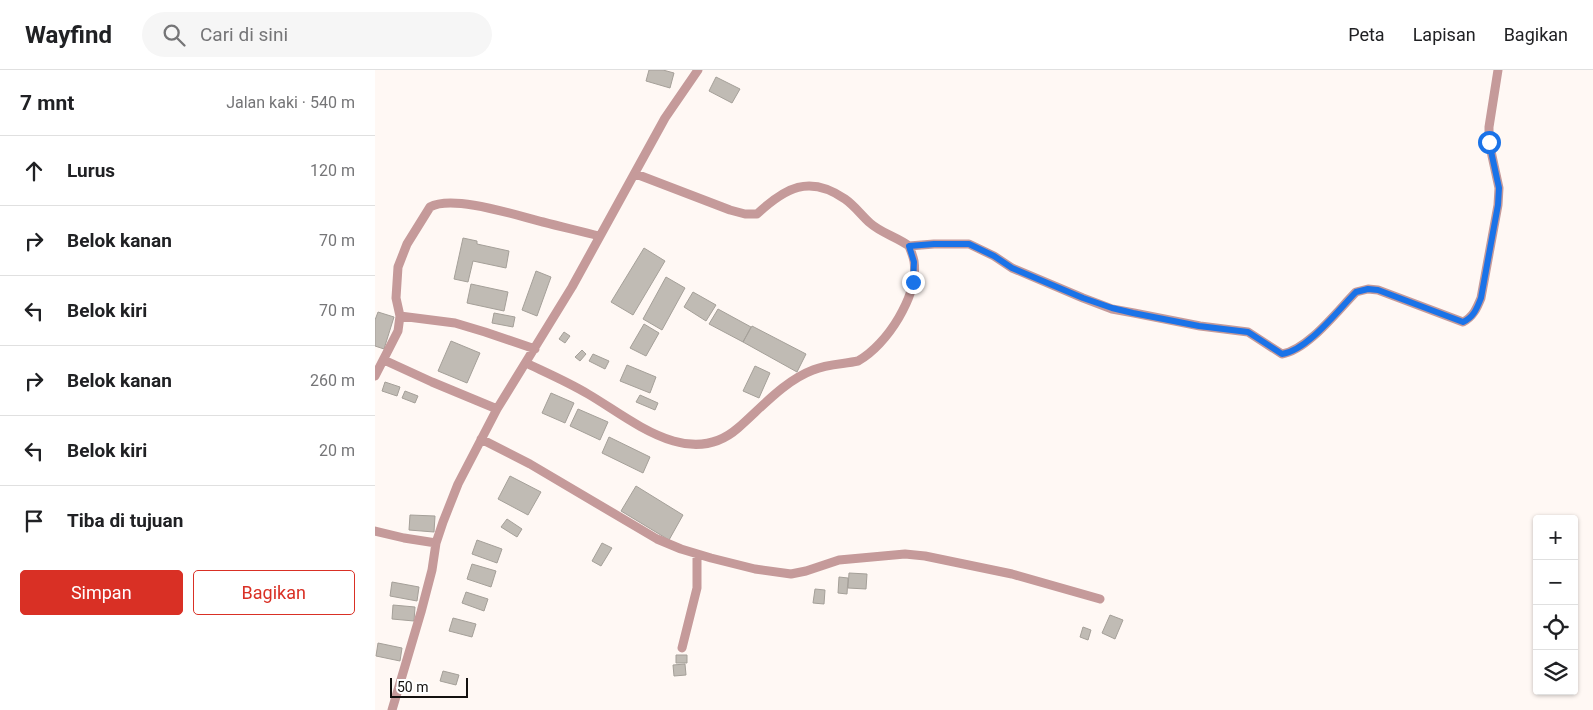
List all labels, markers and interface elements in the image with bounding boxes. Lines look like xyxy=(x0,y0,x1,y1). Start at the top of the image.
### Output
search box xyxy=(142,12,492,57)
text: Wayfind xyxy=(25,21,112,49)
icon: search xyxy=(160,21,188,49)
text: Cari di sini xyxy=(200,23,288,46)
text: Peta xyxy=(1348,24,1385,45)
text: Lapisan xyxy=(1413,24,1476,45)
text: Bagikan xyxy=(1504,24,1568,45)
text: 7 mnt xyxy=(20,91,74,115)
text: Jalan kaki · 540 m xyxy=(226,93,355,112)
route start xyxy=(1478,131,1501,154)
icon: ahead xyxy=(20,157,48,185)
text: Lurus xyxy=(67,159,115,182)
text: 120 m xyxy=(310,161,355,180)
icon: right xyxy=(20,227,48,255)
text: Belok kanan xyxy=(67,229,172,252)
text: 70 m xyxy=(319,231,355,250)
route end xyxy=(902,271,925,294)
icon: left xyxy=(20,297,48,325)
text: Belok kiri xyxy=(67,299,147,322)
text: 70 m xyxy=(319,301,355,320)
icon: right xyxy=(20,367,48,395)
text: Belok kanan xyxy=(67,369,172,392)
text: 260 m xyxy=(310,371,355,390)
icon: left xyxy=(20,437,48,465)
text: Belok kiri xyxy=(67,439,147,462)
text: 20 m xyxy=(319,441,355,460)
icon: arrive xyxy=(20,507,48,535)
text: Tiba di tujuan xyxy=(67,509,183,532)
map controls xyxy=(1533,515,1578,695)
button: + xyxy=(1533,515,1578,560)
button: − xyxy=(1533,560,1578,605)
button: Simpan xyxy=(20,570,183,615)
button: Bagikan xyxy=(193,570,355,615)
button: locate xyxy=(1533,605,1578,650)
button: layers xyxy=(1533,650,1578,695)
scale bar xyxy=(390,675,467,698)
text: 50 m xyxy=(397,679,429,695)

